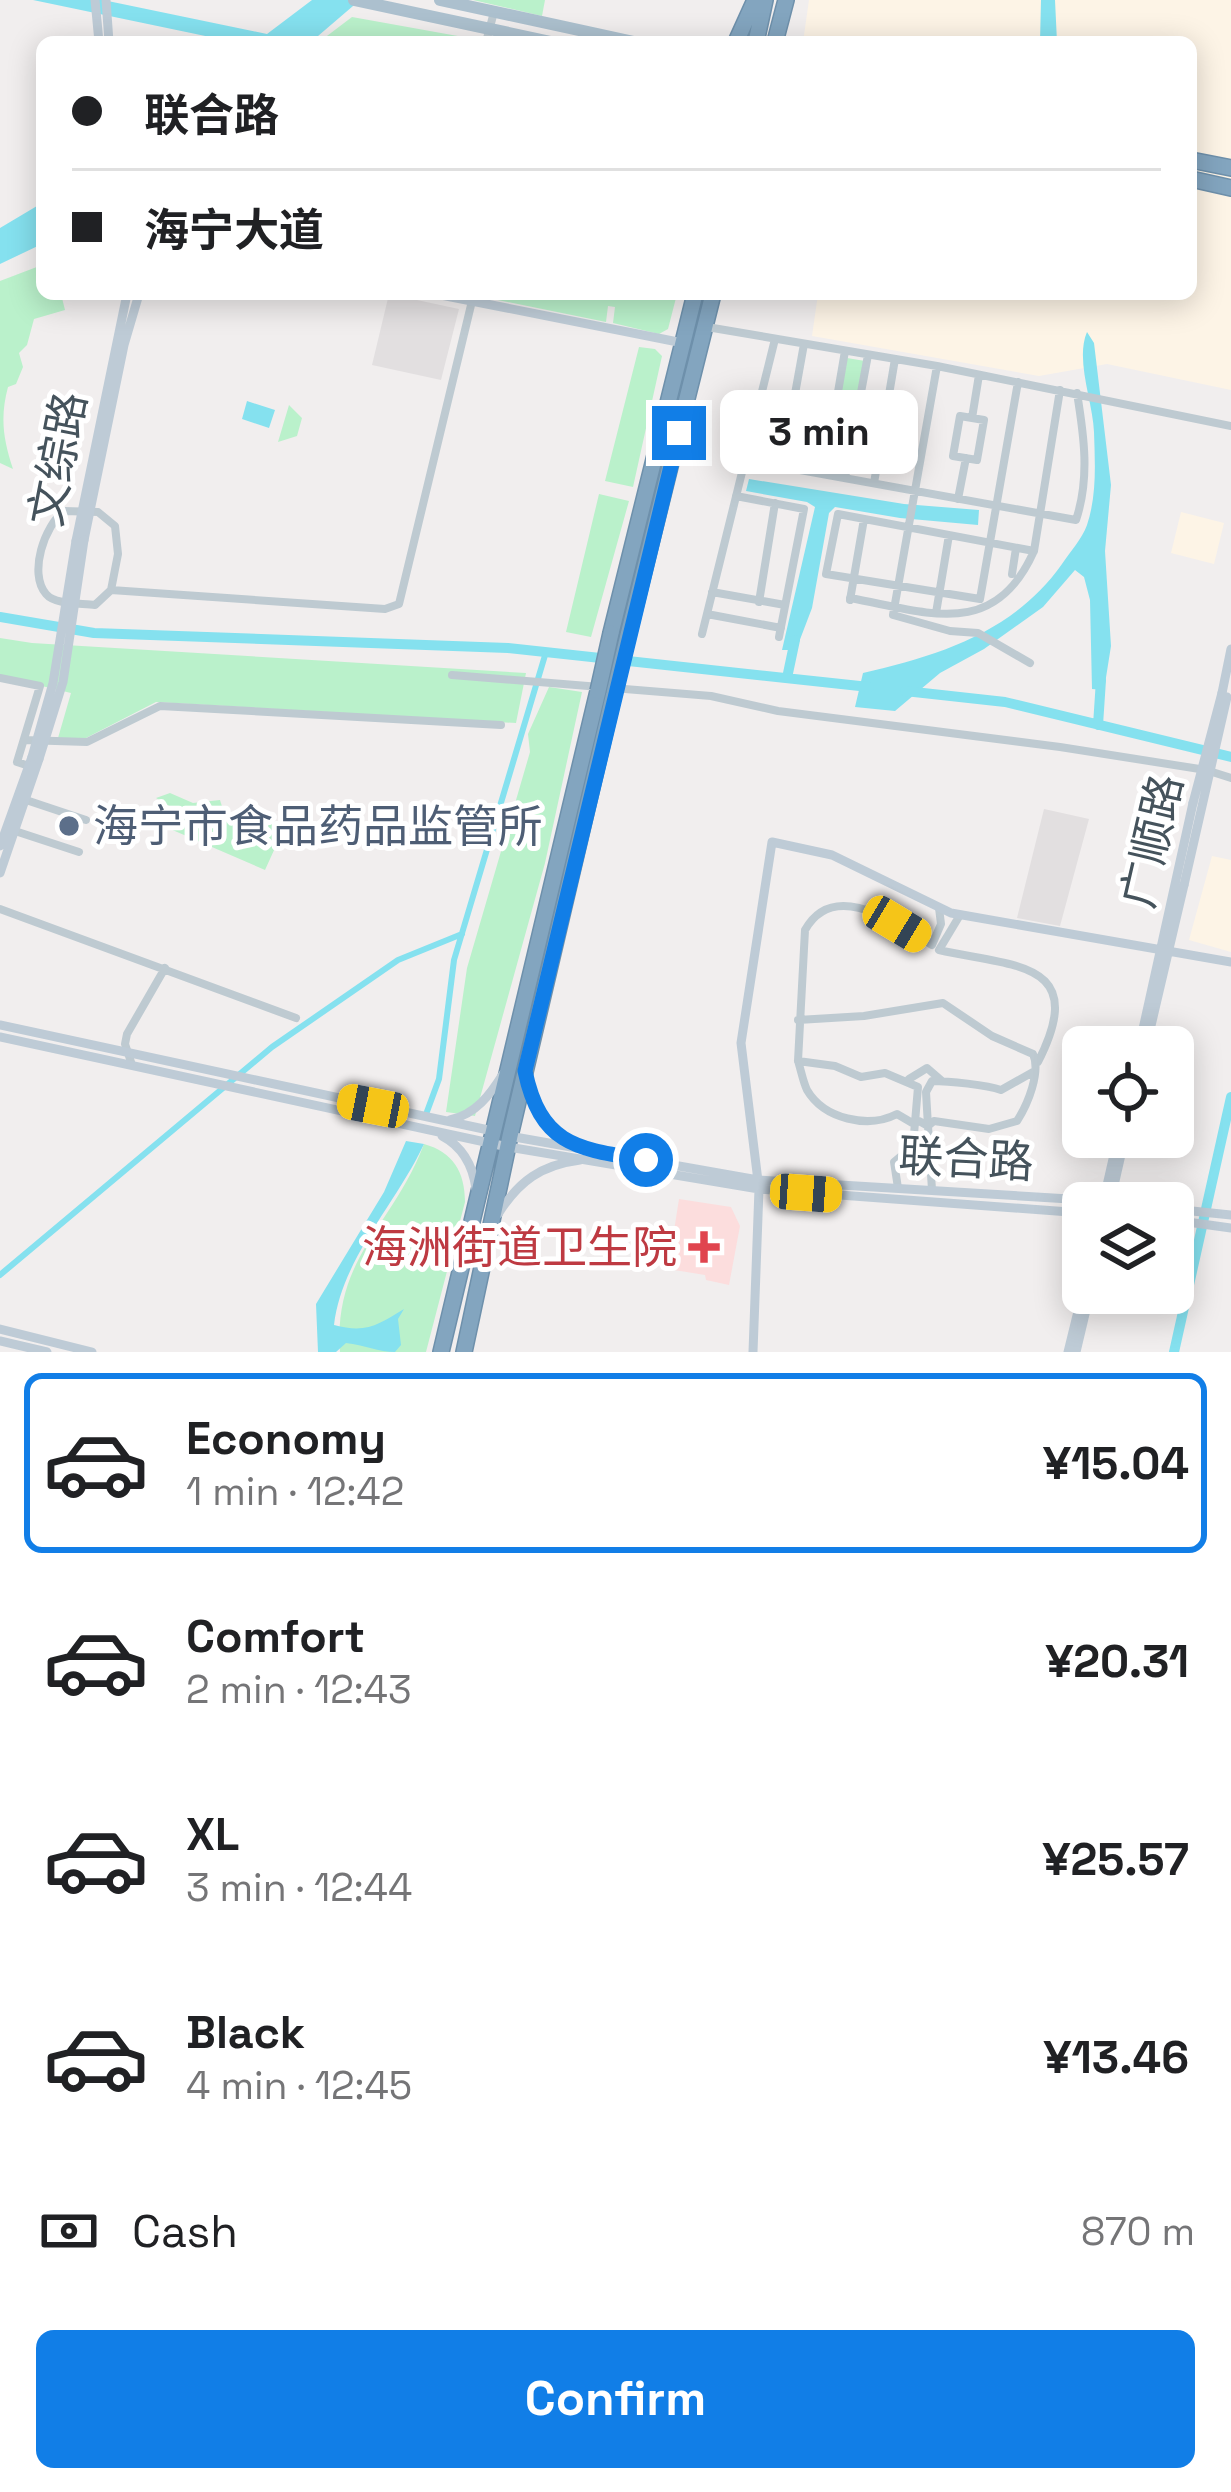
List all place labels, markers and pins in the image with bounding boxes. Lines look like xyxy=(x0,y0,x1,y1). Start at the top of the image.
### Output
place label: 海宁市食品药品监管所 xyxy=(93,798,543,855)
marker: 海宁市食品药品监管所 xyxy=(56,813,82,839)
place label: 海洲街道卫生院 xyxy=(362,1219,677,1276)
marker: 海洲街道卫生院 xyxy=(688,1231,720,1263)

